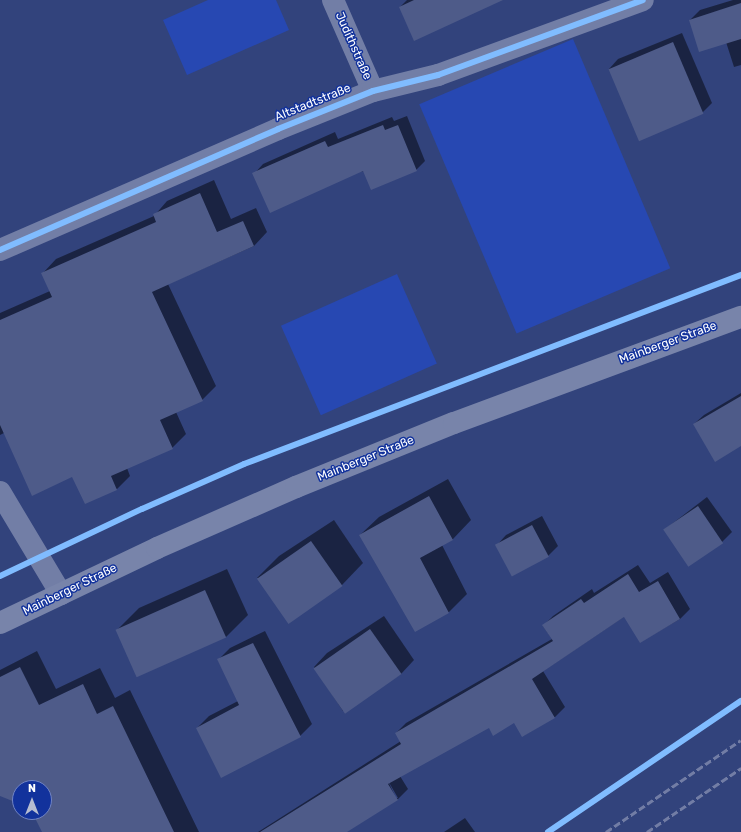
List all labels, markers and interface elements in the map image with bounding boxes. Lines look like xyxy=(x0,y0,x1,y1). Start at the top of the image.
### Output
street label: Judithstraße xyxy=(332,10,374,82)
street label: Altstadtstraße xyxy=(273,81,353,125)
street label: Mainberger Straße xyxy=(617,319,719,367)
street label: Mainberger Straße xyxy=(316,433,416,485)
street label: Mainberger Straße xyxy=(21,561,119,619)
north arrow xyxy=(12,780,52,820)
text: N xyxy=(28,782,36,795)

